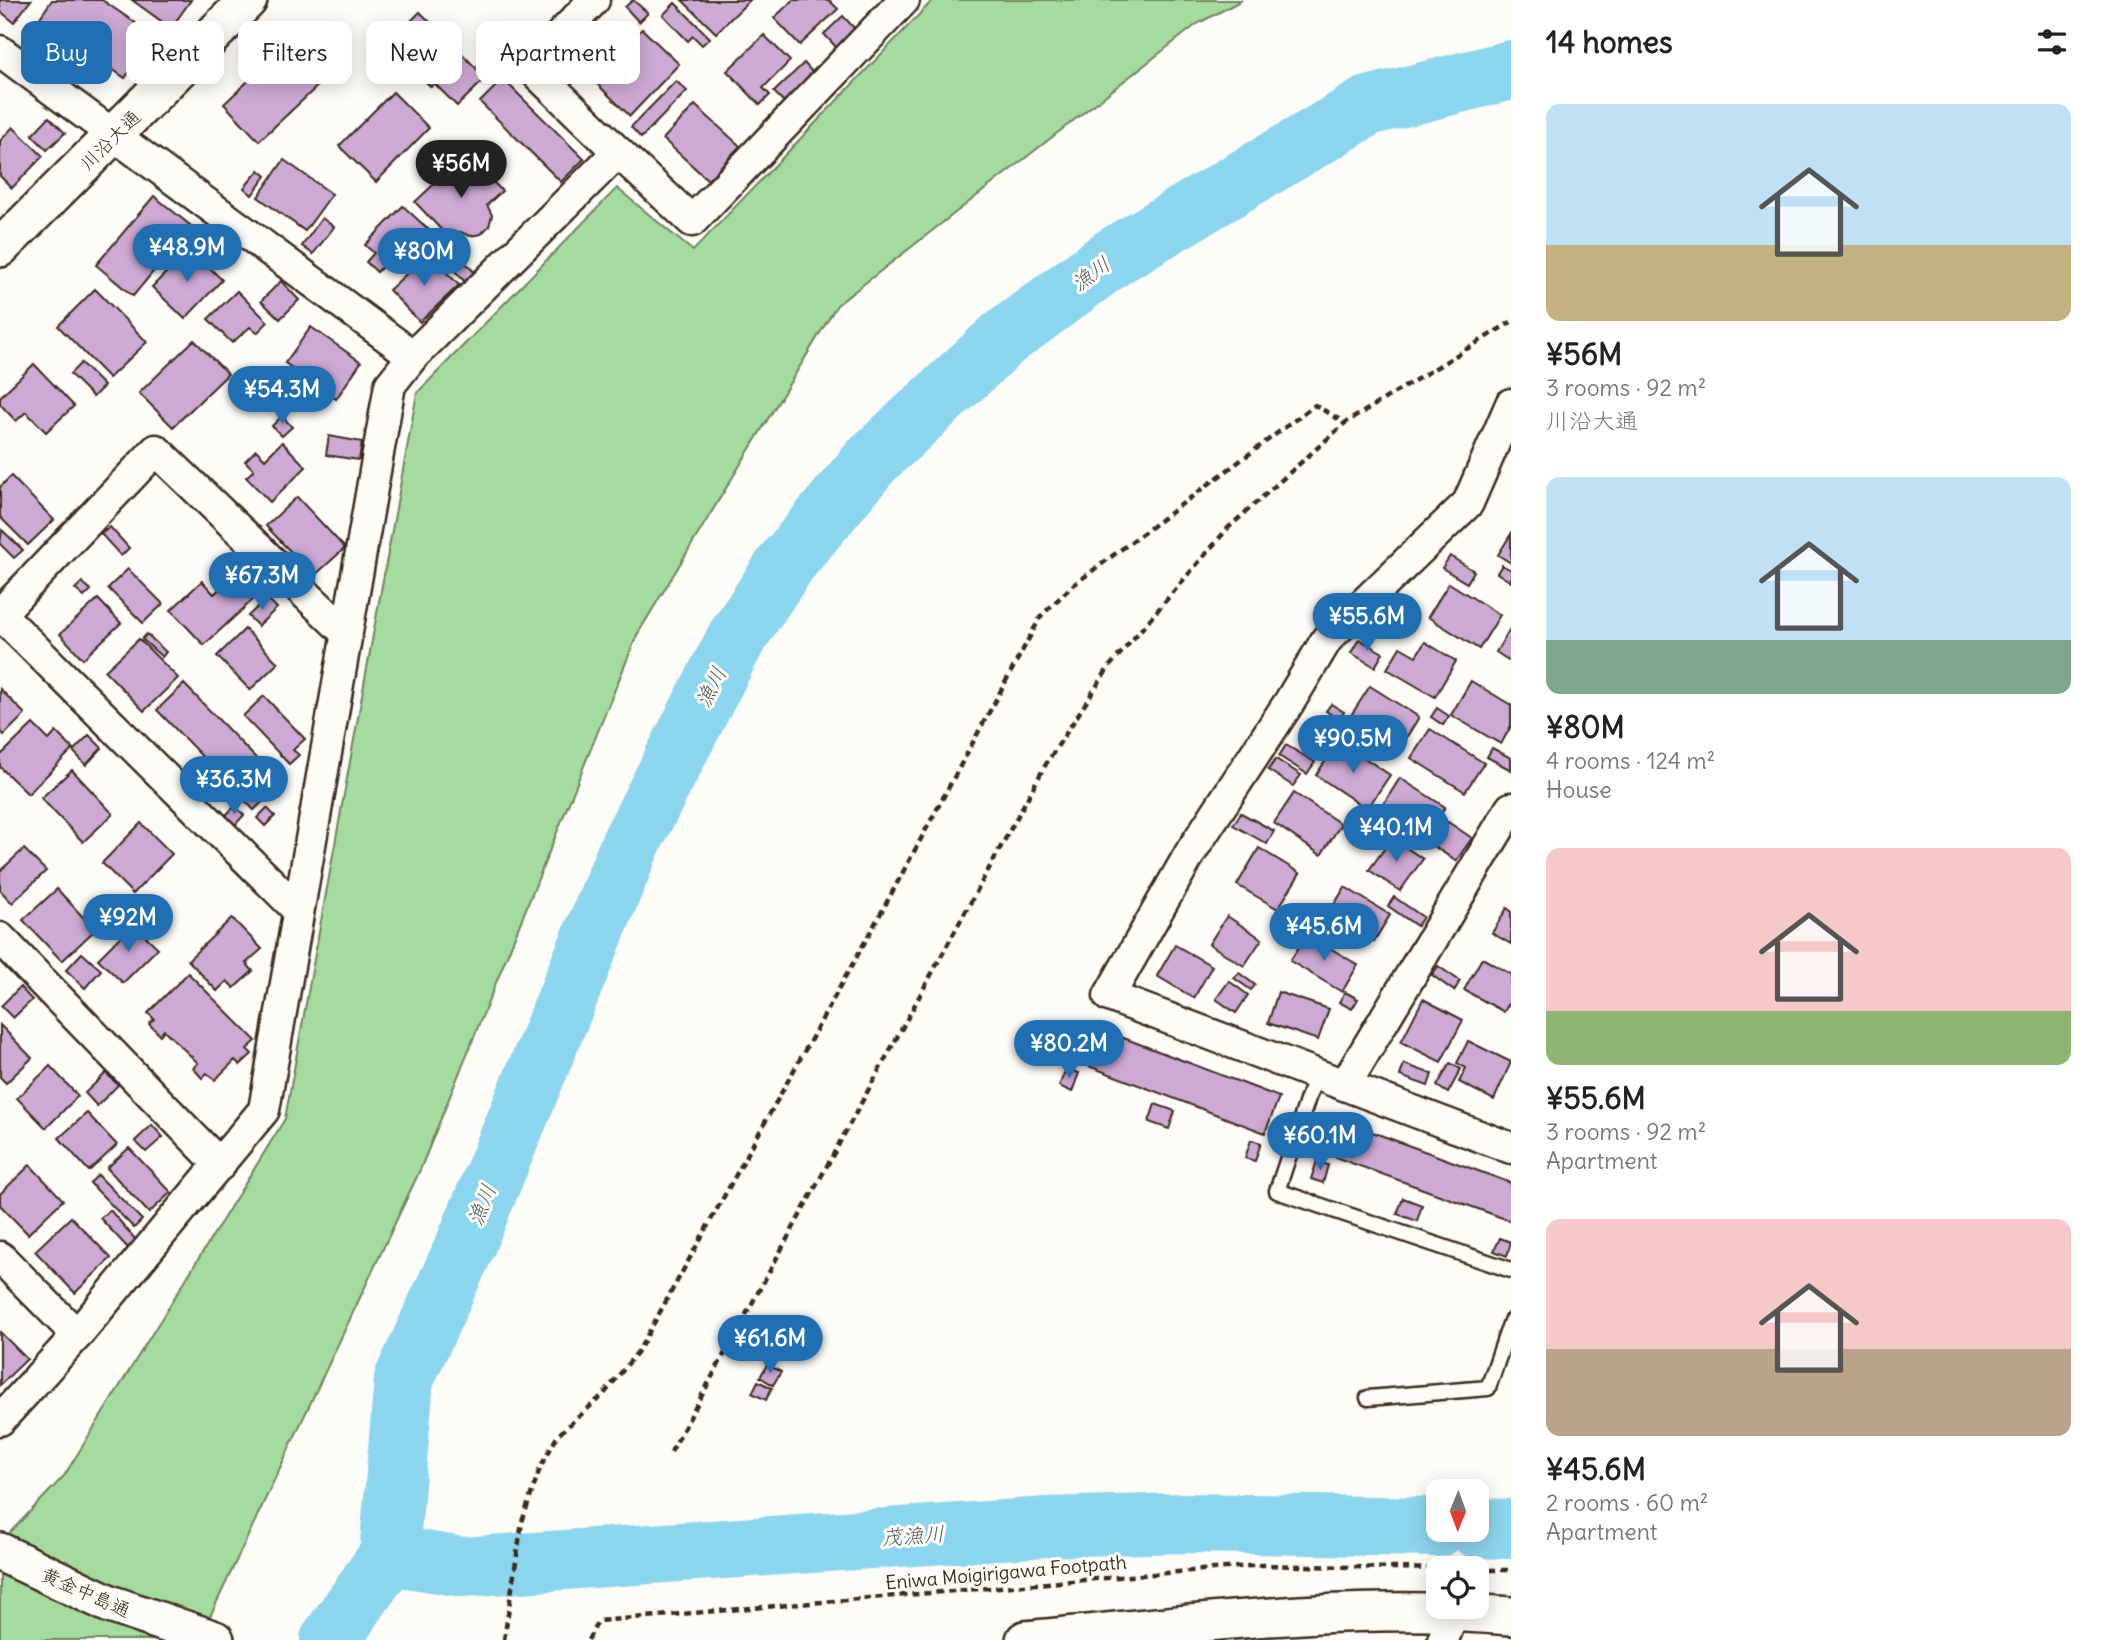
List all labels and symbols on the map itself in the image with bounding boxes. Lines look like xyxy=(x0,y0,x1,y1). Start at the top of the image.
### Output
street label: 川沿大通 xyxy=(75,105,145,175)
pin: ¥56M xyxy=(420,140,502,200)
pin: ¥48.9M xyxy=(130,224,244,284)
pin: ¥80M xyxy=(383,229,465,288)
water label: 漁川 xyxy=(1066,250,1116,297)
pin: ¥54.3M xyxy=(225,366,339,426)
pin: ¥67.3M xyxy=(205,552,319,612)
pin: ¥55.6M xyxy=(1310,594,1424,653)
water label: 漁川 xyxy=(689,662,732,712)
pin: ¥90.5M xyxy=(1296,716,1410,775)
pin: ¥36.3M xyxy=(177,756,291,816)
pin: ¥40.1M xyxy=(1339,804,1453,864)
pin: ¥92M xyxy=(87,894,169,954)
pin: ¥45.6M xyxy=(1267,904,1381,963)
pin: ¥80.2M xyxy=(1012,1020,1126,1080)
pin: ¥60.1M xyxy=(1263,1112,1377,1172)
water label: 漁川 xyxy=(461,1180,502,1229)
pin: ¥61.6M xyxy=(713,1316,827,1375)
north arrow xyxy=(1426,1479,1489,1542)
water label: 茂漁川 xyxy=(881,1520,945,1551)
street label: Eniwa Moigirigawa Footpath xyxy=(884,1549,1128,1595)
street label: 黄金中島通 xyxy=(38,1562,134,1622)

